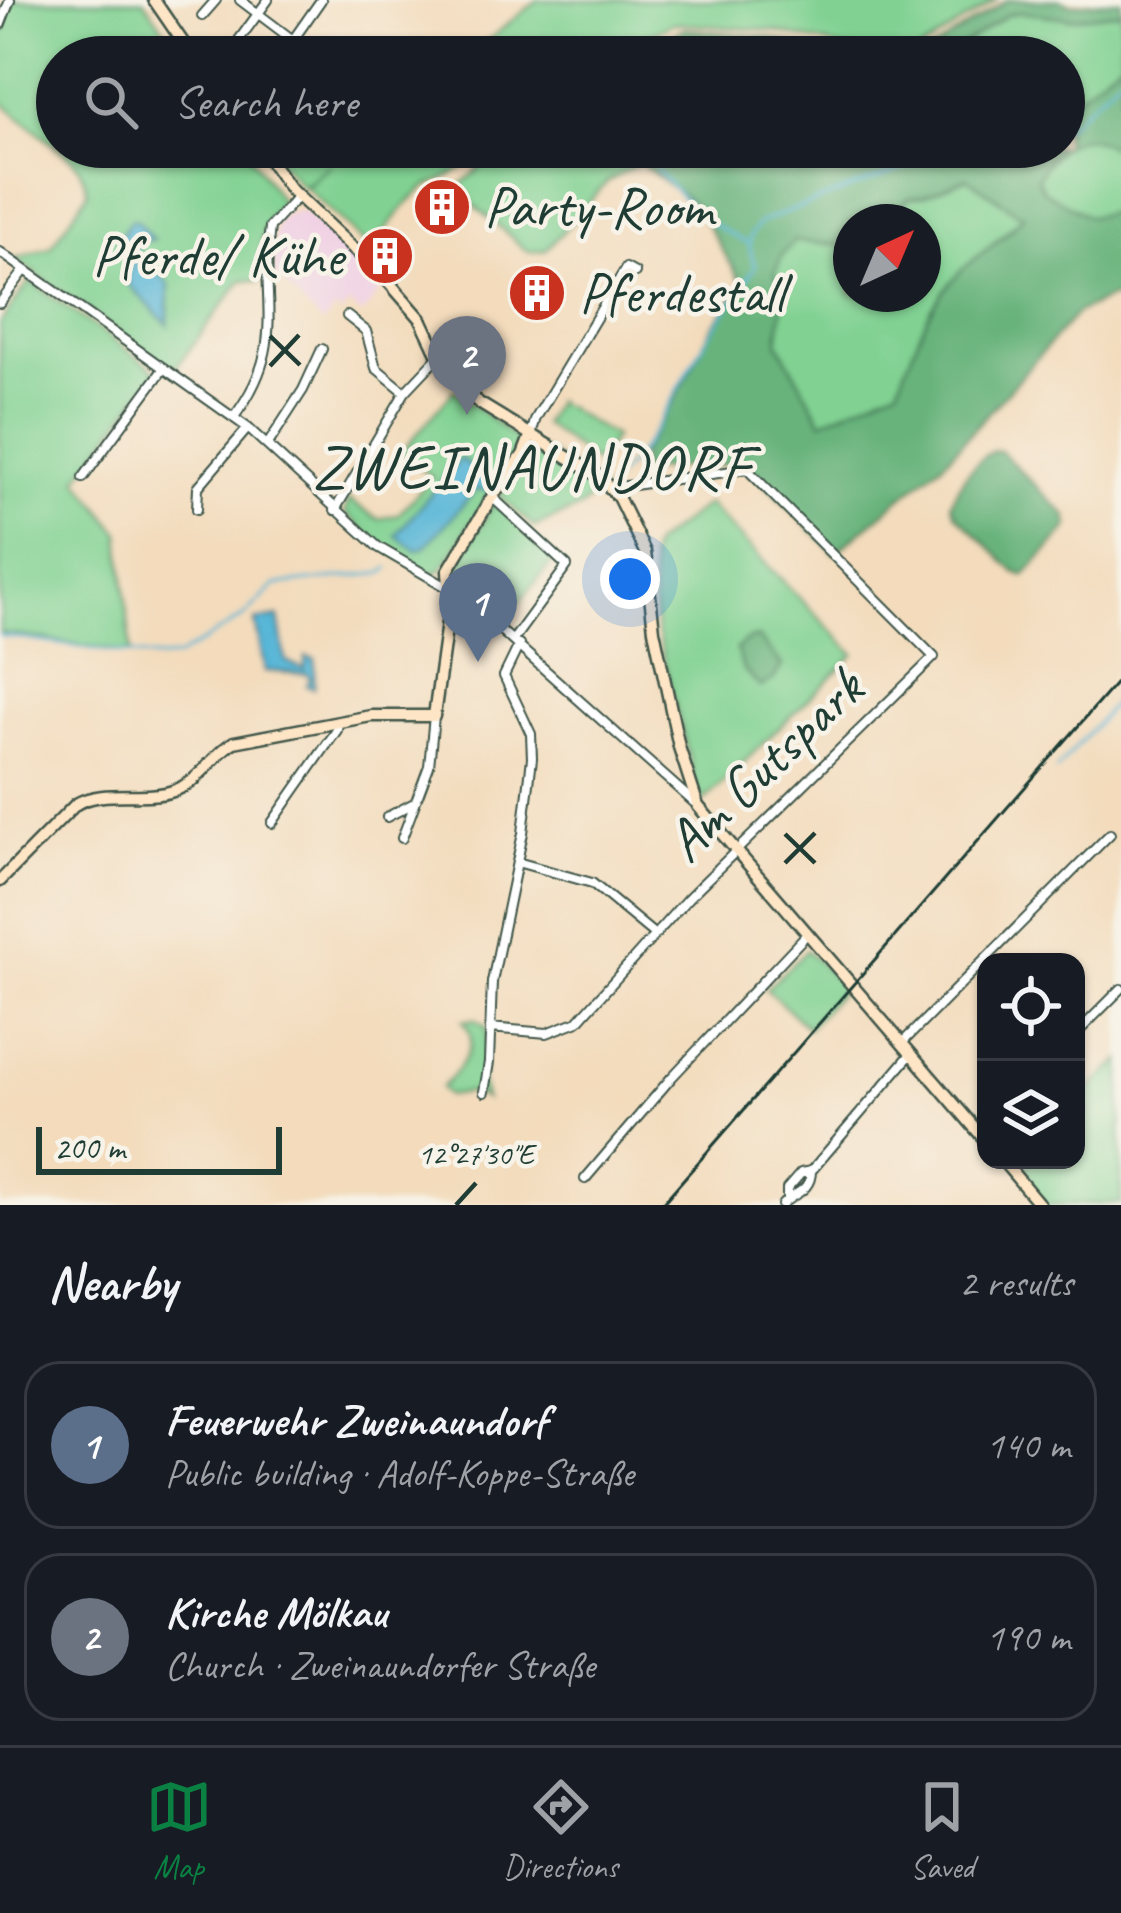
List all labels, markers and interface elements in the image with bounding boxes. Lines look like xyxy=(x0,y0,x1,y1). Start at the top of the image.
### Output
search box xyxy=(36,36,1085,168)
icon: search xyxy=(78,69,144,135)
text: Search here xyxy=(174,74,357,131)
place label: Party-Room xyxy=(484,171,718,243)
building icon: Party-Room xyxy=(411,176,473,238)
north arrow xyxy=(833,204,941,312)
place label: Pferde/ Kühe xyxy=(92,220,346,292)
building icon: Pferde/ Kühe xyxy=(354,225,416,287)
place label: Pferdestall xyxy=(579,257,793,329)
building icon: Pferdestall xyxy=(506,262,568,324)
pin: 2 xyxy=(428,316,506,415)
district label: ZWEINAUNDORF xyxy=(312,428,762,507)
your location xyxy=(600,549,660,609)
pin: 1 xyxy=(439,563,517,662)
street label: Am Gutspark xyxy=(650,650,881,877)
map controls xyxy=(977,953,1085,1169)
button: locate xyxy=(977,953,1085,1061)
button: layers xyxy=(977,1061,1085,1169)
scale bar xyxy=(36,1121,282,1174)
text: 200 m xyxy=(54,1127,125,1169)
text: 12°27'30"E xyxy=(418,1135,538,1173)
text: Nearby xyxy=(48,1251,176,1315)
text: 2 results xyxy=(959,1259,1073,1308)
text: Feuerwehr Zweinaundorf xyxy=(165,1392,547,1449)
text: 1 xyxy=(81,1421,99,1470)
text: 140 m xyxy=(986,1421,1070,1470)
text: Public building · Adolf-Koppe-Straße xyxy=(165,1449,634,1498)
text: Kirche Mölkau xyxy=(165,1584,387,1641)
text: 2 xyxy=(81,1613,99,1662)
text: 190 m xyxy=(986,1613,1070,1662)
text: Church · Zweinaundorfer Straße xyxy=(165,1641,595,1690)
tab: Map xyxy=(146,1774,212,1888)
tab: Directions xyxy=(503,1774,618,1888)
tab: Saved xyxy=(909,1774,975,1888)

